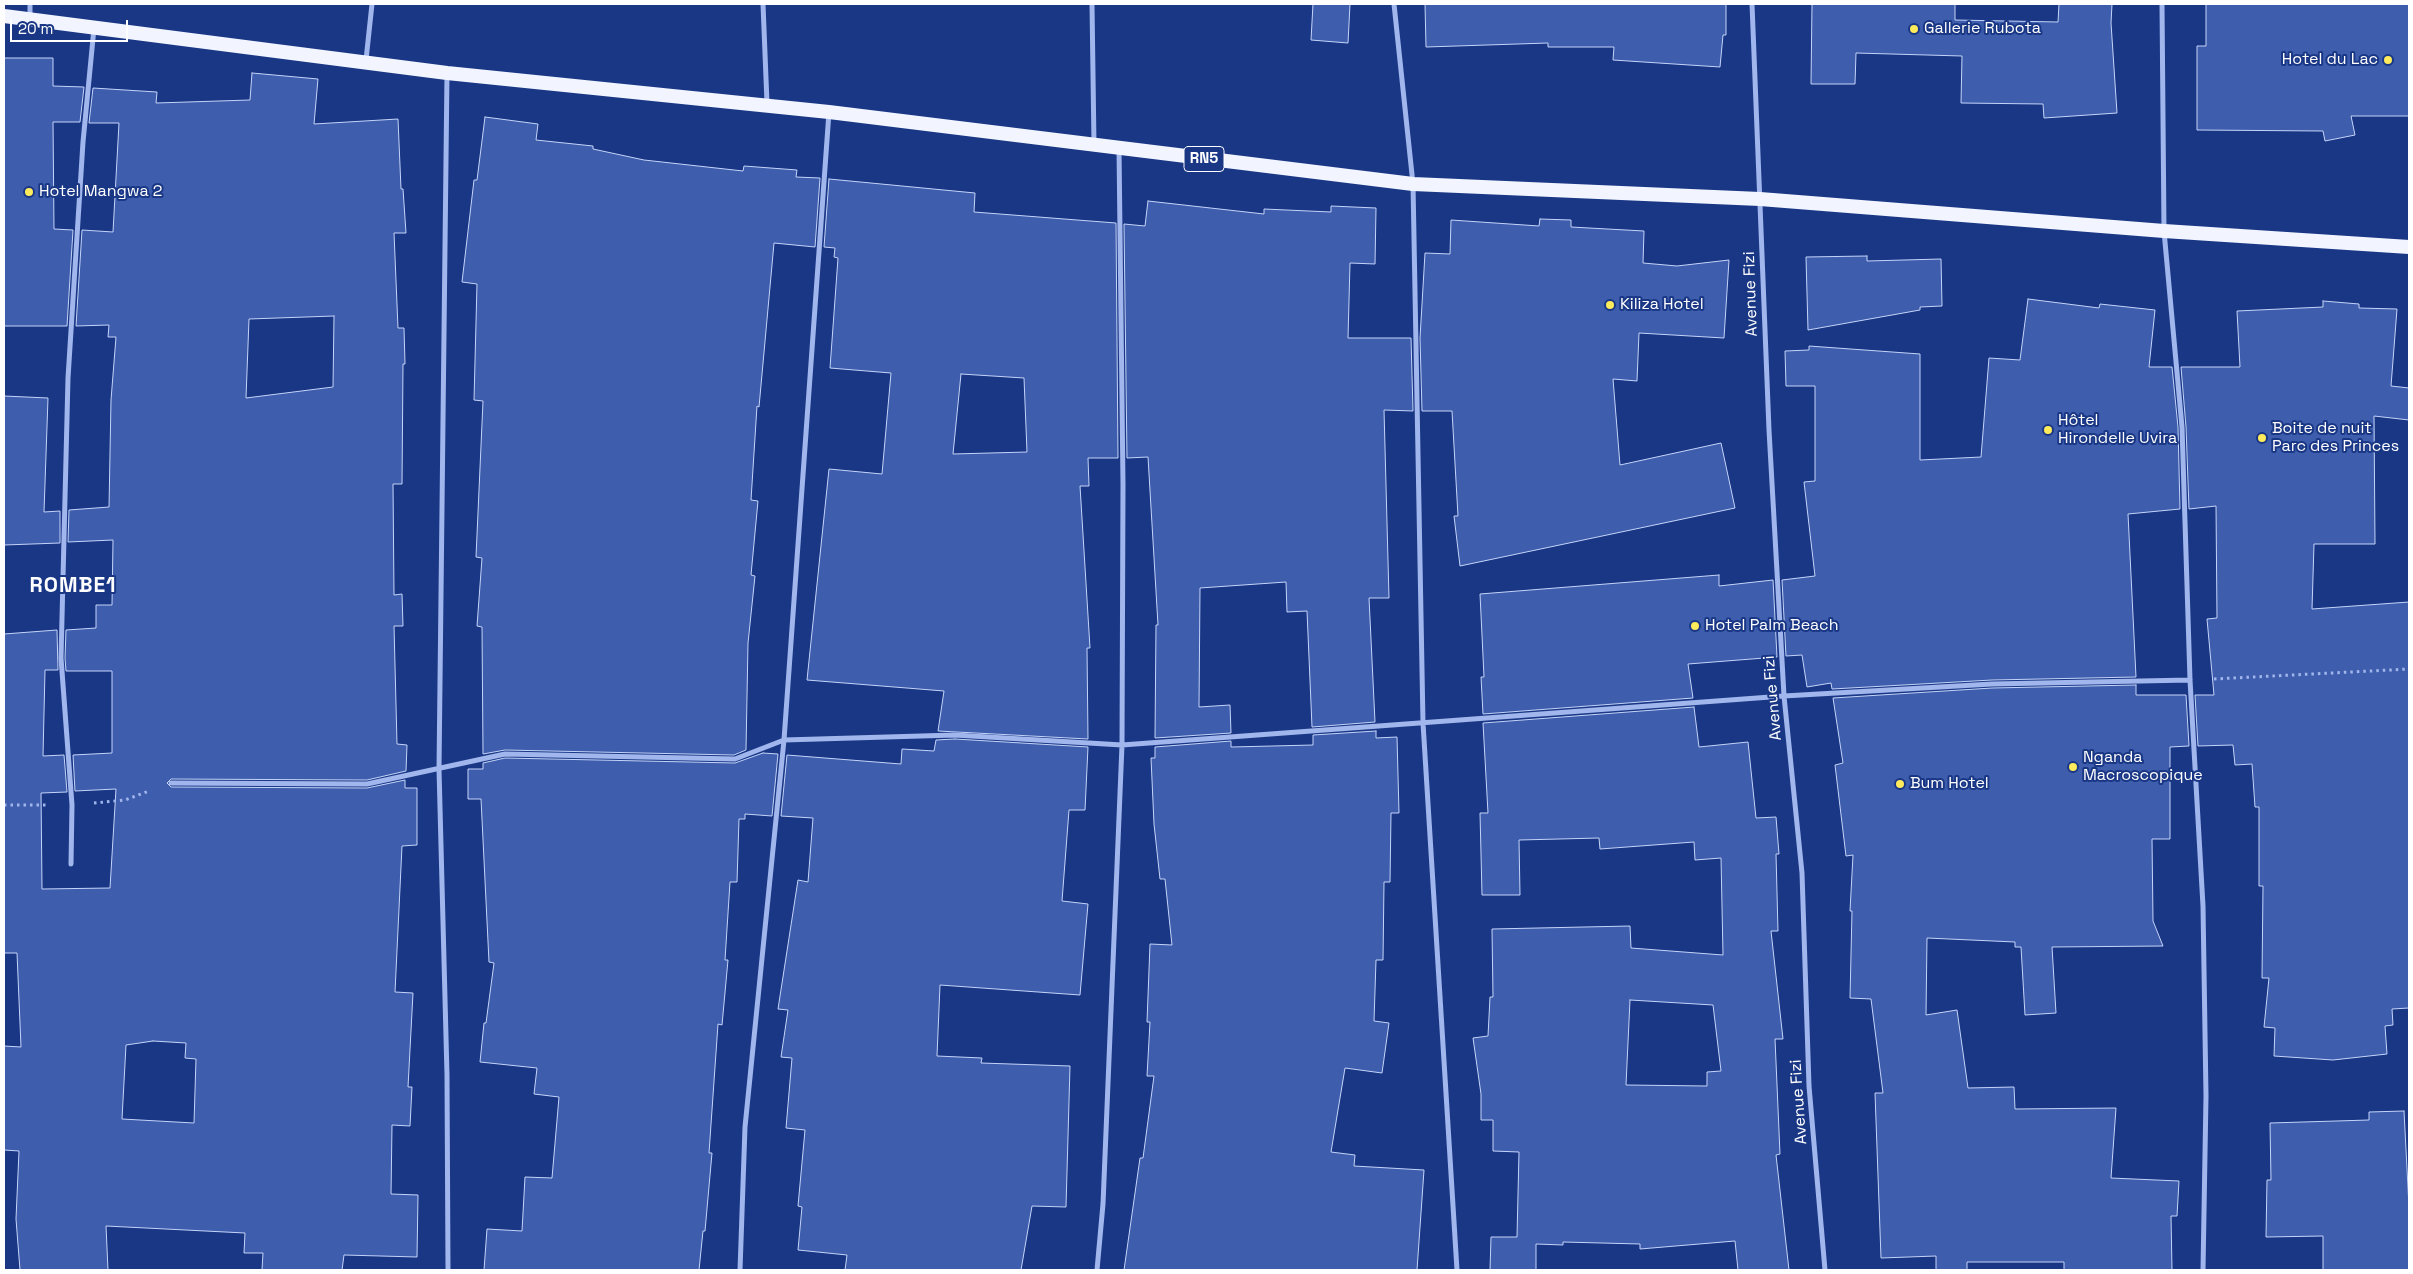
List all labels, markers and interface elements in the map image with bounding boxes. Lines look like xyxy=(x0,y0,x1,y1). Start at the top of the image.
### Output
scale bar xyxy=(12,10,130,42)
text: 20 m xyxy=(18,19,53,38)
place label: Gallerie Rubota xyxy=(1924,19,2041,39)
marker: Gallerie Rubota xyxy=(1908,23,1920,35)
place label: Hotel du Lac xyxy=(2282,50,2378,70)
marker: Hotel du Lac xyxy=(2382,54,2394,66)
road number: RN5 xyxy=(1184,146,1224,172)
place label: Hotel Mangwa 2 xyxy=(39,182,162,202)
marker: Hotel Mangwa 2 xyxy=(23,186,35,198)
street label: Avenue Fizi xyxy=(1740,251,1762,337)
place label: Kiliza Hotel xyxy=(1620,295,1704,315)
marker: Kiliza Hotel xyxy=(1604,299,1616,311)
place label: Hôtel Hirondelle Uvira xyxy=(2058,411,2177,449)
place label: Boite de nuit Parc des Princes xyxy=(2272,419,2399,457)
marker: Hôtel Hirondelle Uvira xyxy=(2042,424,2054,436)
marker: Boite de nuit Parc des Princes xyxy=(2256,432,2268,444)
district label: ROMBE1 xyxy=(29,573,117,599)
place label: Hotel Palm Beach xyxy=(1705,616,1838,636)
marker: Hotel Palm Beach xyxy=(1689,620,1701,632)
street label: Avenue Fizi xyxy=(1760,655,1786,741)
place label: Nganda Macroscopique xyxy=(2083,748,2203,786)
marker: Nganda Macroscopique xyxy=(2067,761,2079,773)
place label: Bum Hotel xyxy=(1910,774,1989,794)
marker: Bum Hotel xyxy=(1894,778,1906,790)
street label: Avenue Fizi xyxy=(1786,1059,1812,1145)

